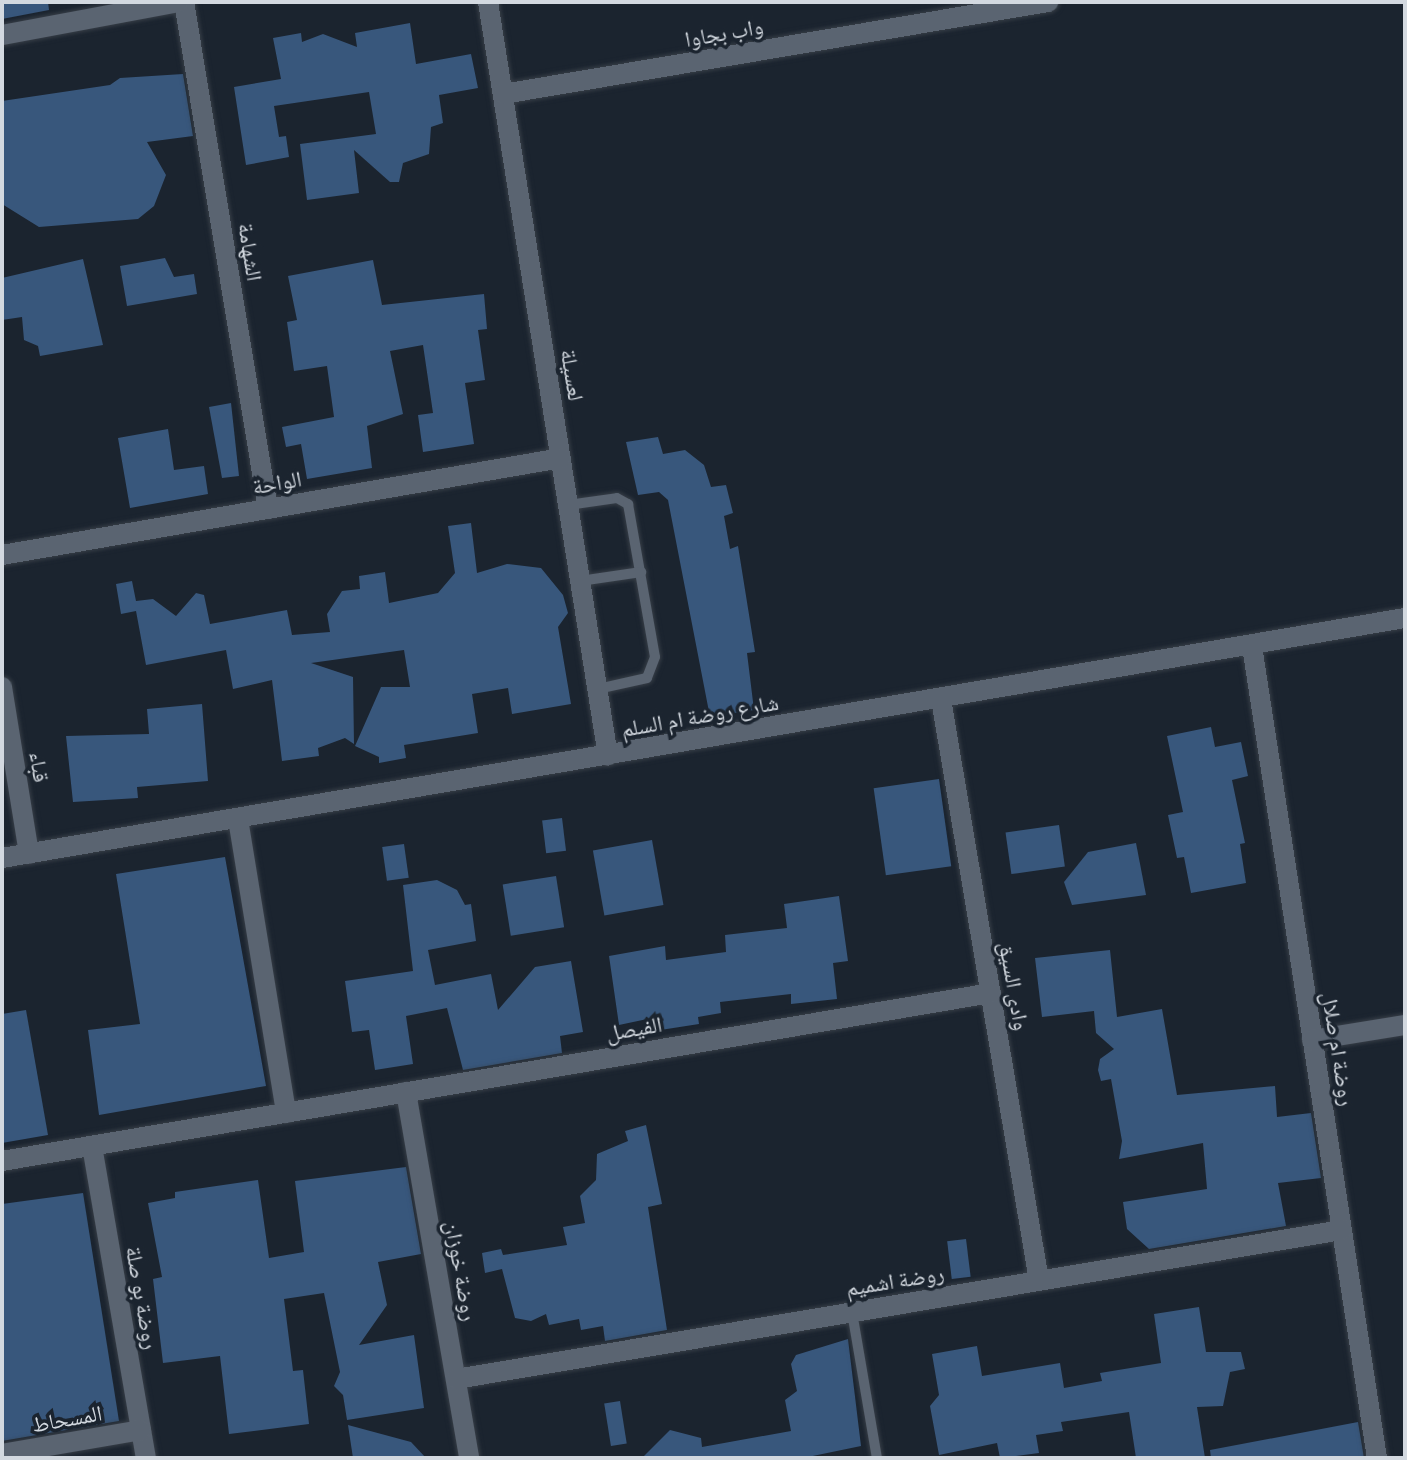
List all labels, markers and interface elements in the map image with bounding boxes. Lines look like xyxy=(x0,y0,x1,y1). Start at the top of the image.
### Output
street label: واب بجاوا xyxy=(683,13,765,53)
street label: الشهامة xyxy=(232,221,268,283)
street label: لعسيلة xyxy=(555,347,589,403)
street label: الواحة xyxy=(250,466,304,500)
street label: شارع روضة ام السلم xyxy=(619,689,781,743)
street label: قباء xyxy=(24,750,54,784)
street label: وادى السيق xyxy=(993,940,1035,1032)
street label: روضة ام صلال xyxy=(1316,990,1360,1108)
street label: الفيصل xyxy=(604,1011,664,1047)
street label: روضة خوزان xyxy=(439,1219,483,1323)
street label: روضة بو صلة xyxy=(120,1244,164,1352)
street label: روضة اشميم xyxy=(844,1260,946,1302)
street label: المسحاط xyxy=(30,1400,104,1438)

